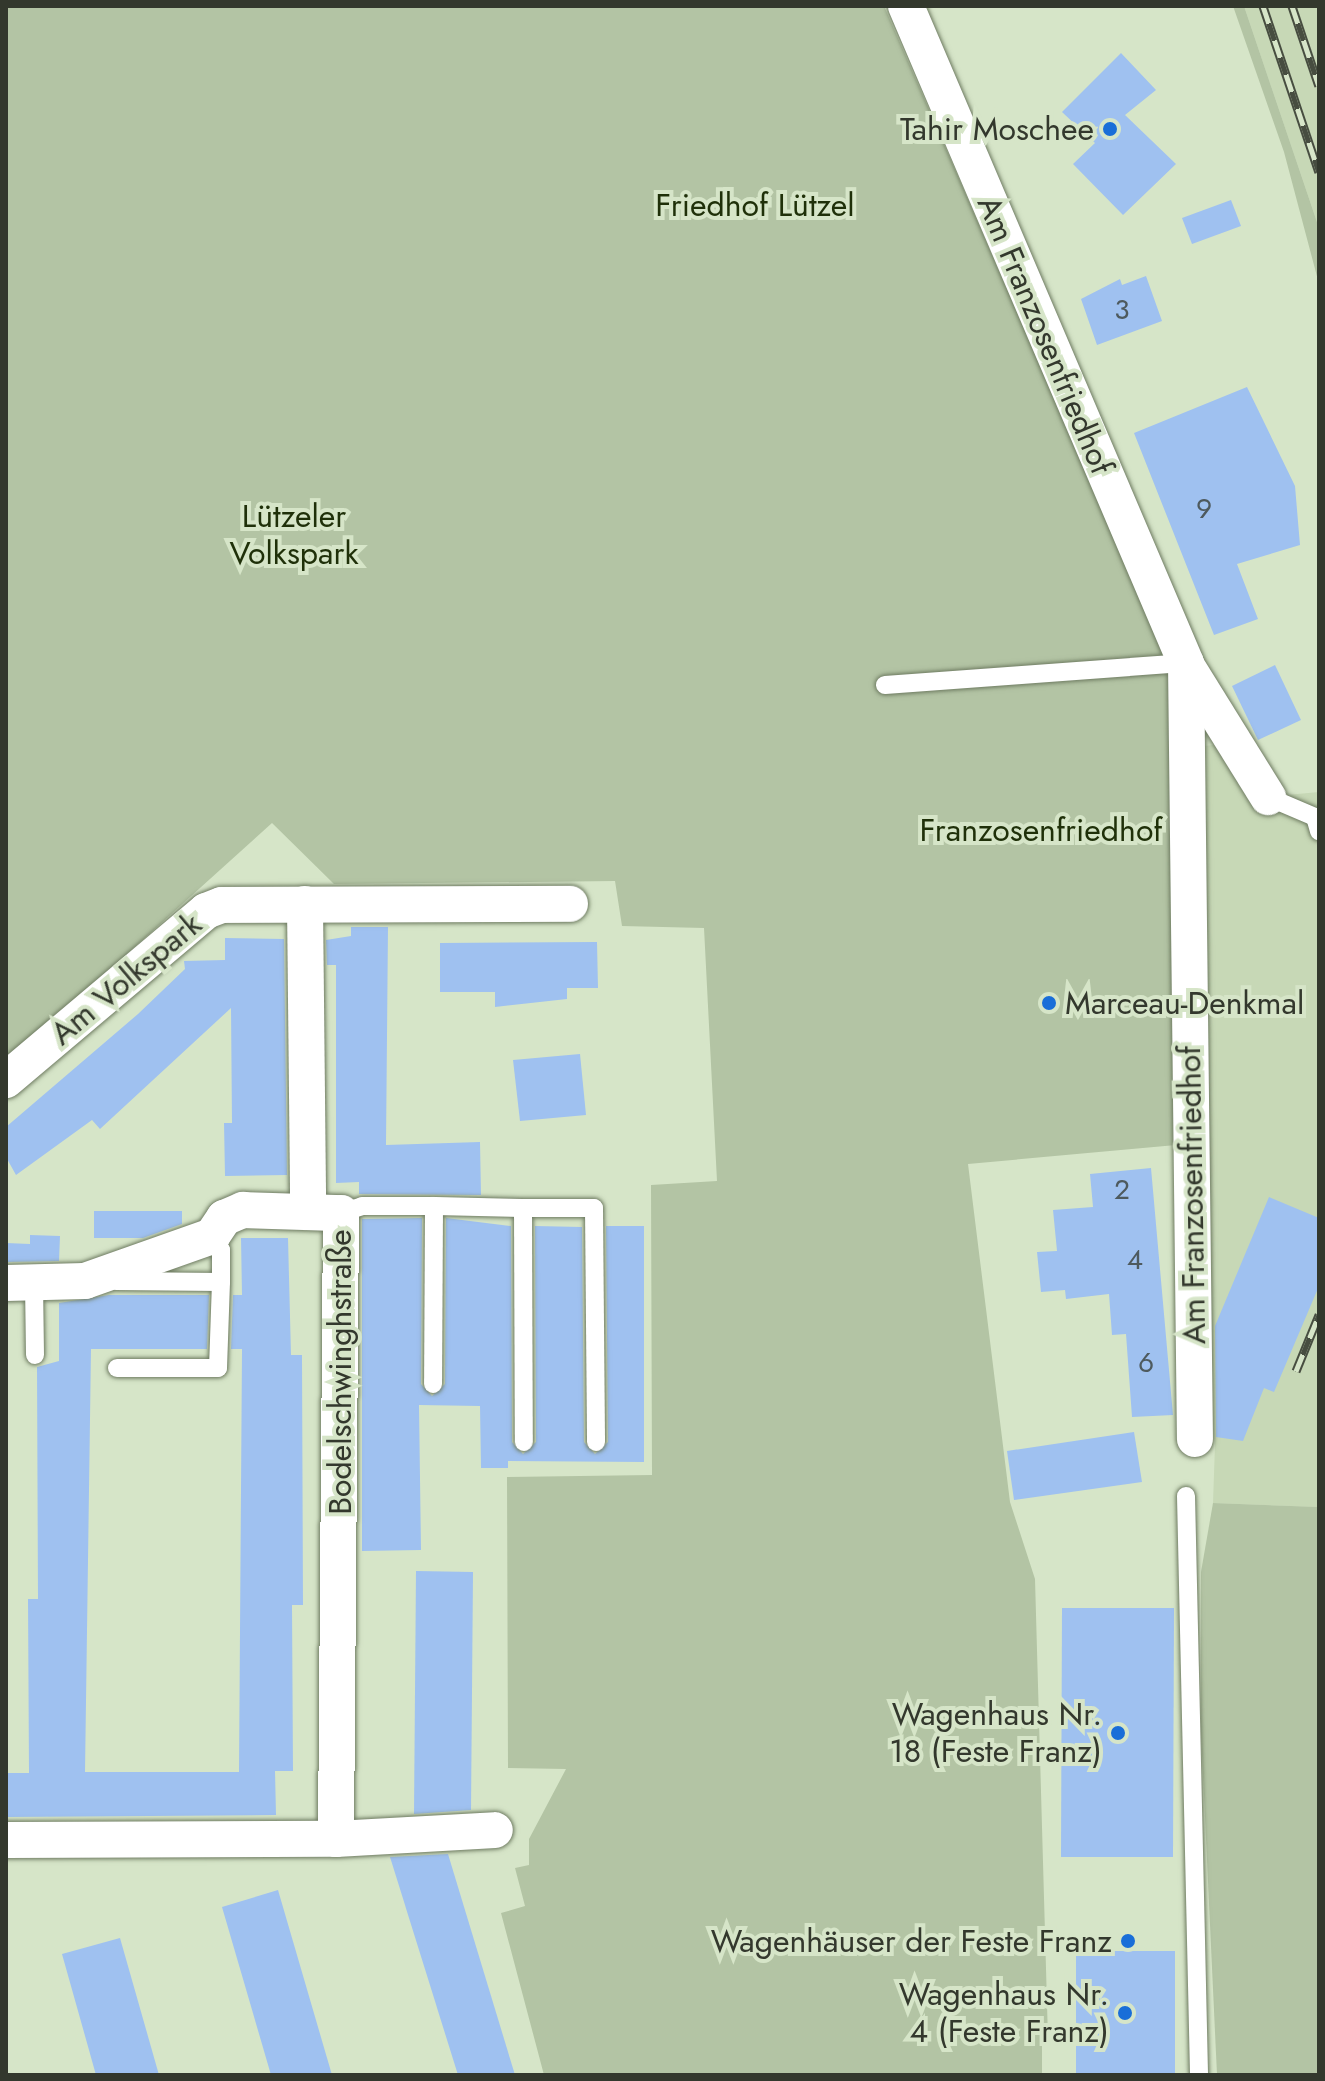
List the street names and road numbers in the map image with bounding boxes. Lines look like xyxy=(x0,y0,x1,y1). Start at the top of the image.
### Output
street label: Am Franzosenfriedhof xyxy=(969,190,1121,480)
street label: Am Volkspark xyxy=(43,905,209,1053)
street label: Am Franzosenfriedhof xyxy=(1170,1045,1214,1345)
street label: Bodelschwinghstraße xyxy=(321,1229,359,1515)

